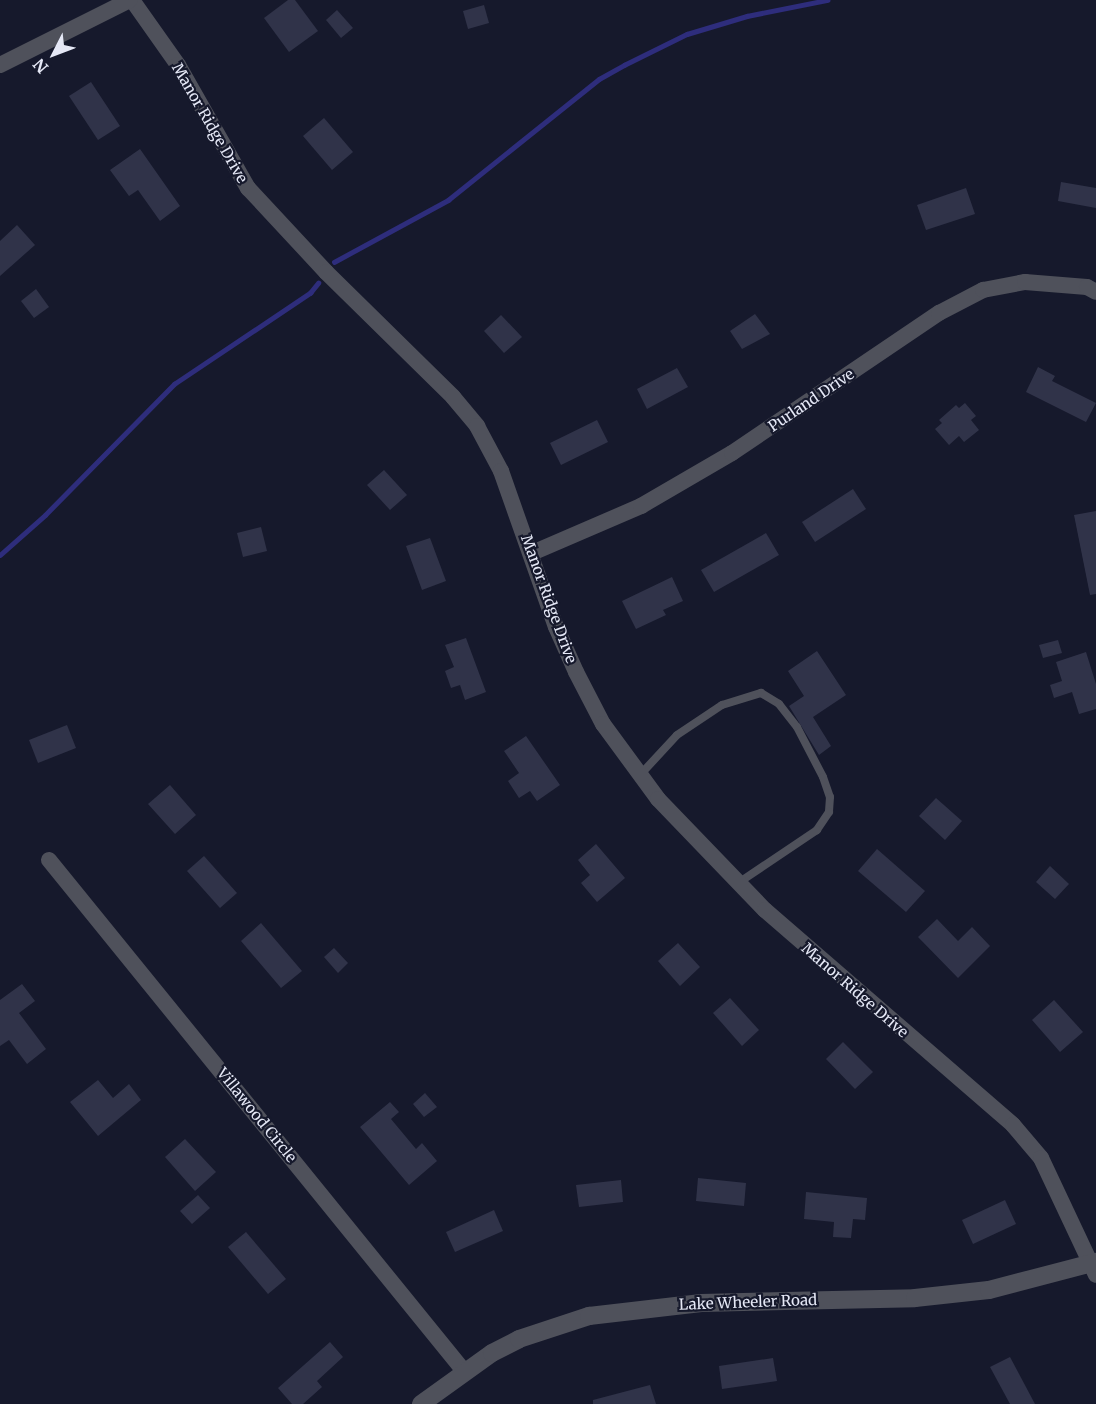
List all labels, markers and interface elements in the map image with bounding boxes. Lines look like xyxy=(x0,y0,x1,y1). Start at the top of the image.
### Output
north arrow xyxy=(24,24,84,84)
text: N xyxy=(29,55,52,77)
street label: Manor Ridge Drive xyxy=(168,60,252,186)
street label: Purland Drive xyxy=(765,365,857,435)
street label: Manor Ridge Drive xyxy=(517,532,581,666)
street label: Manor Ridge Drive xyxy=(798,939,912,1041)
street label: Villawood Circle xyxy=(213,1064,301,1166)
street label: Lake Wheeler Road xyxy=(678,1291,818,1313)

